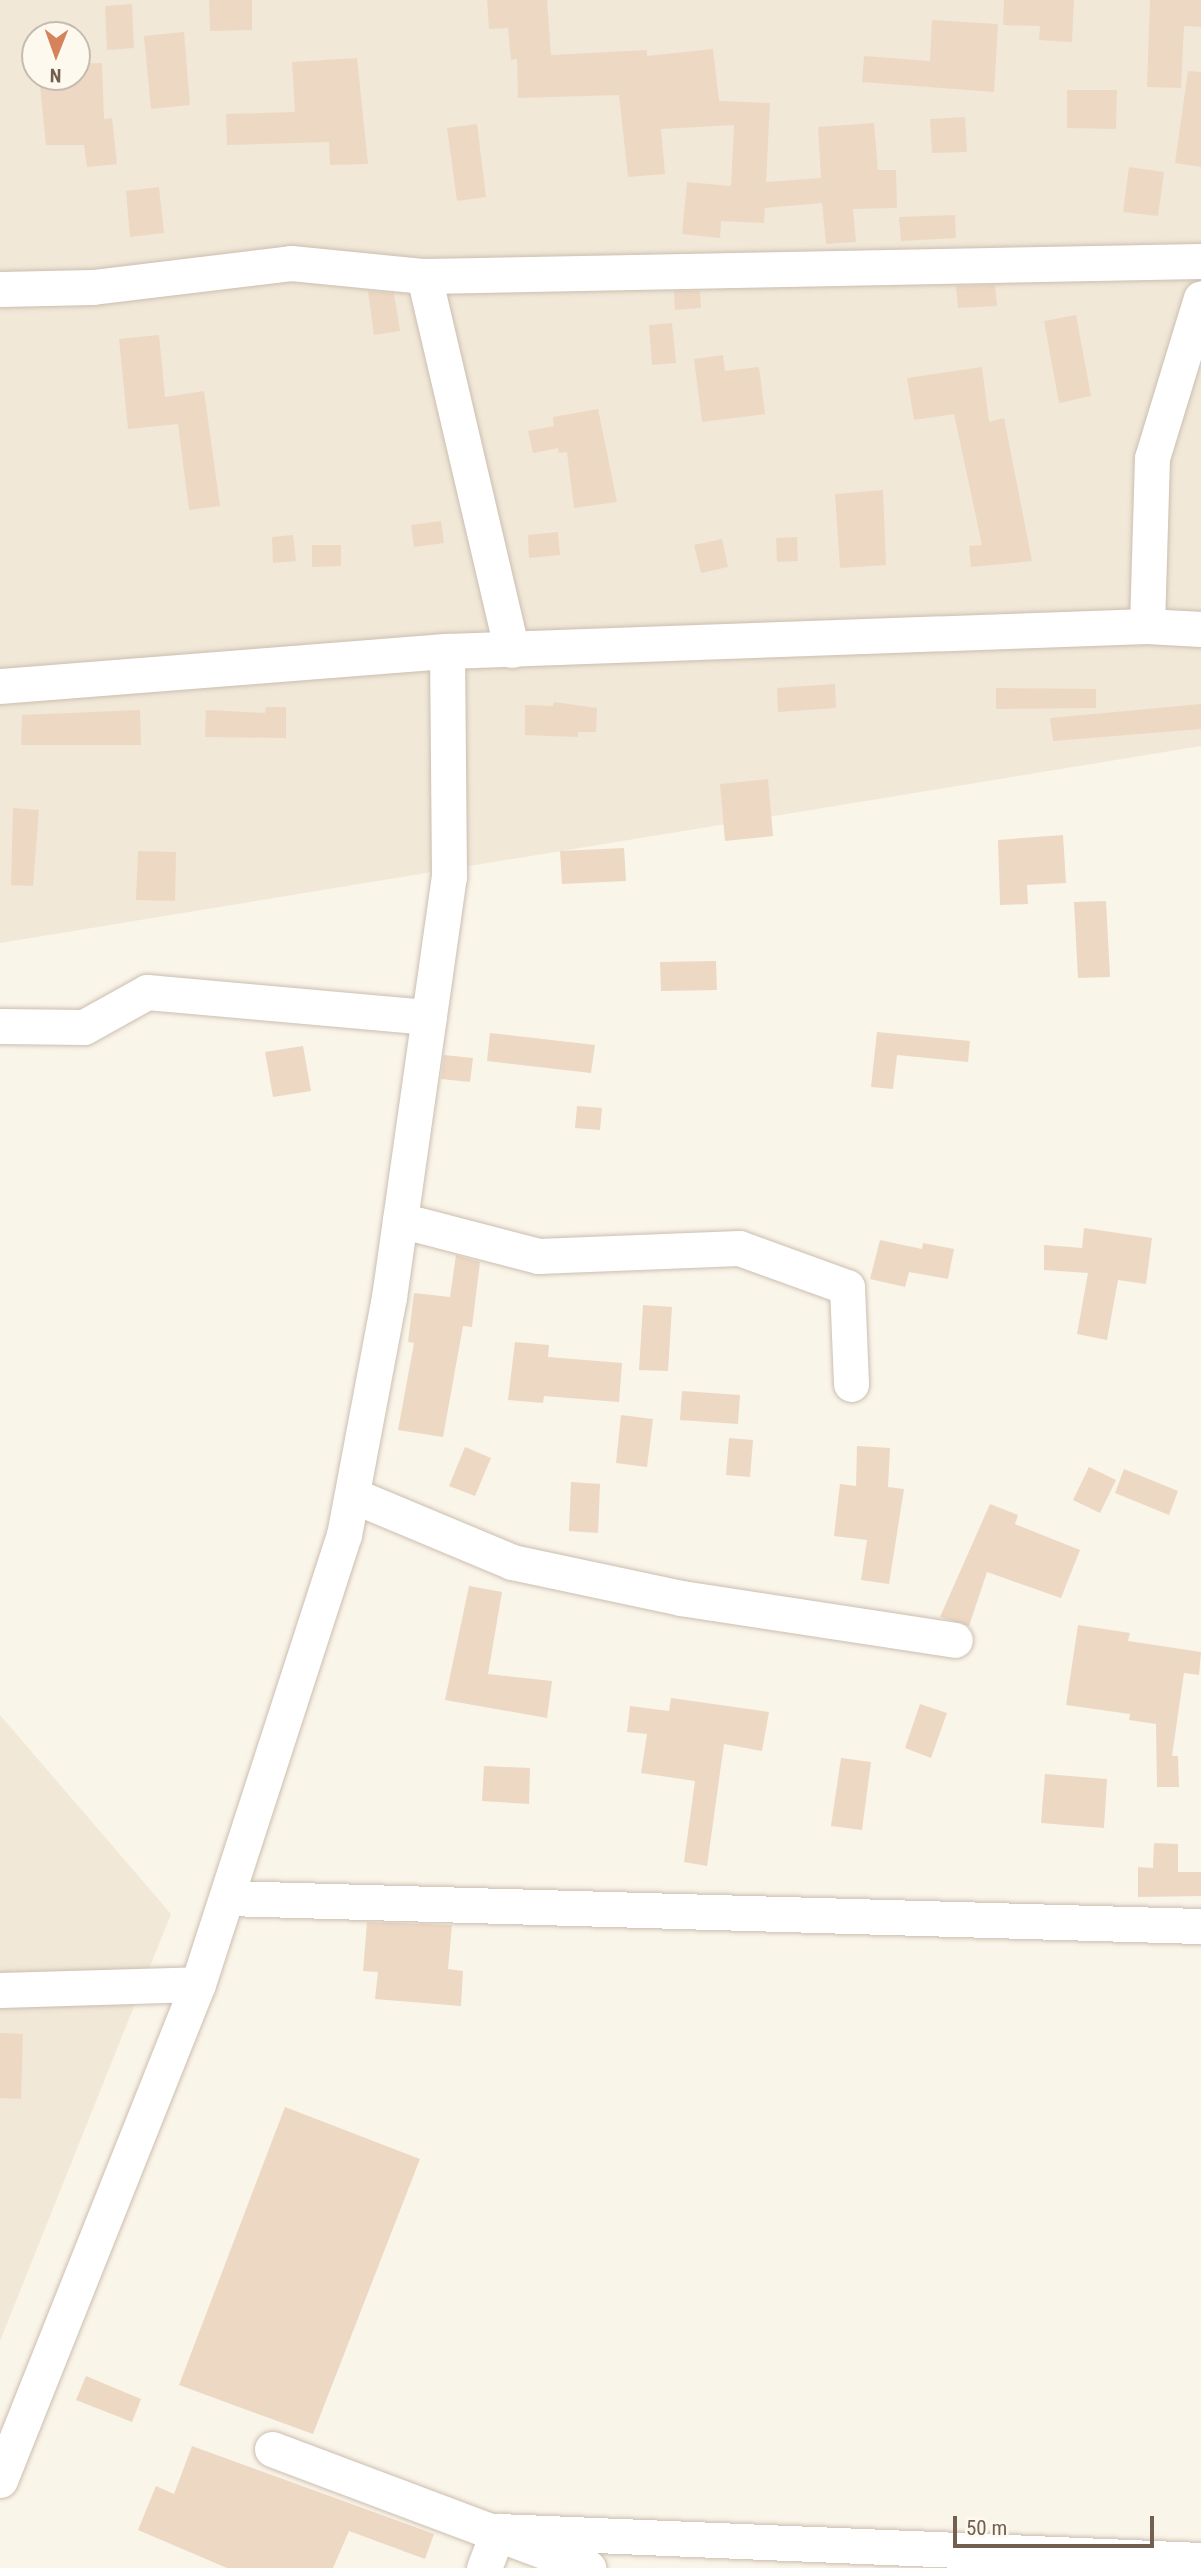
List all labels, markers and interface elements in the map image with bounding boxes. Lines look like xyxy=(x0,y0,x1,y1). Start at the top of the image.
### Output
north arrow xyxy=(21,21,91,91)
text: N xyxy=(50,64,62,87)
scale bar xyxy=(956,2502,1157,2546)
text: 50 m xyxy=(966,2516,1007,2540)

